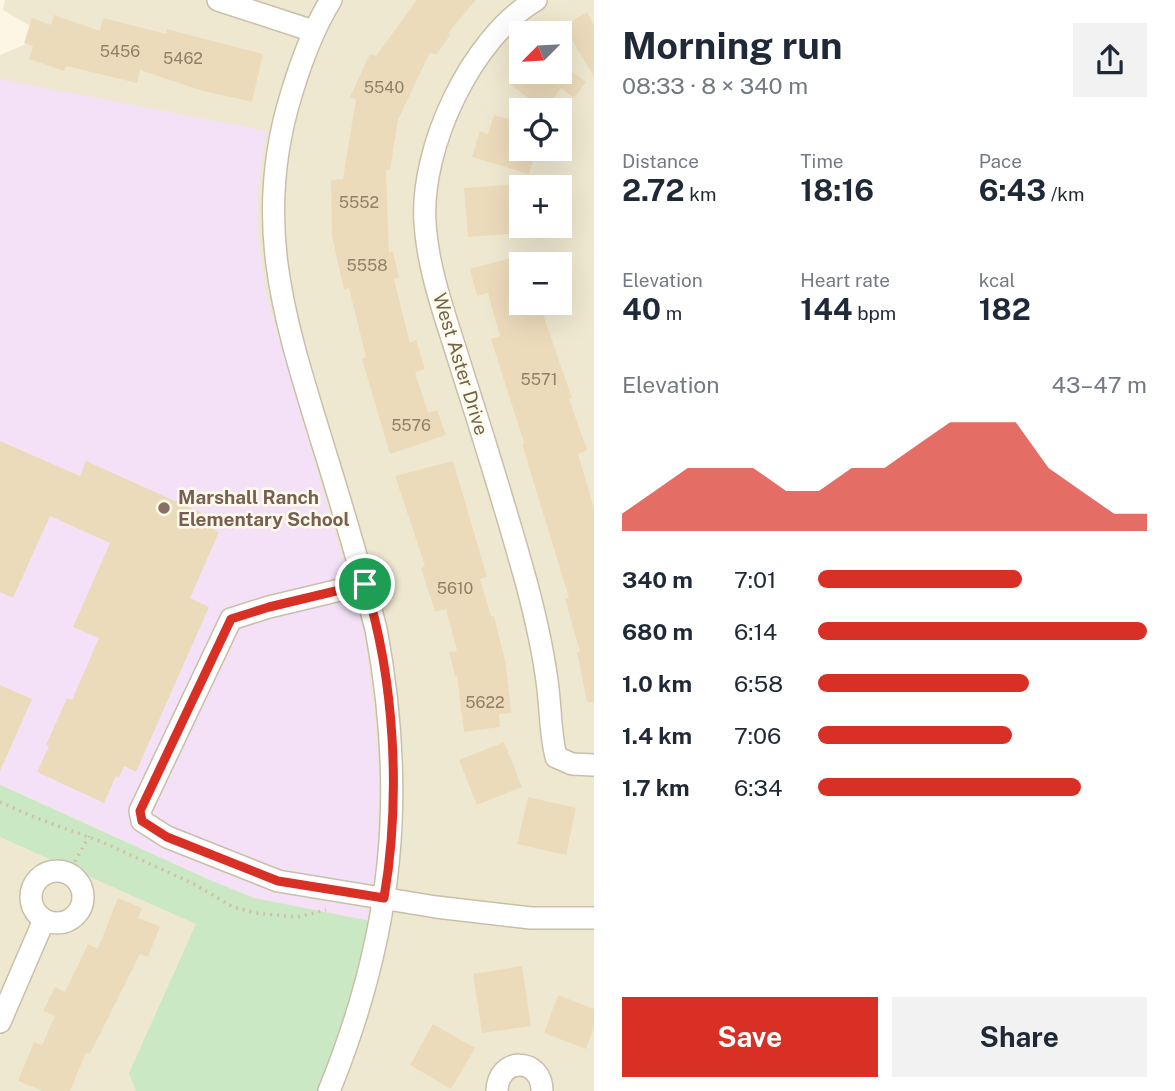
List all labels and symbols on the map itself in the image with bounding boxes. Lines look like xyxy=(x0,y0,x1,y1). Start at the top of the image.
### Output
north arrow xyxy=(509,21,572,84)
house number: 5456 xyxy=(100,42,140,61)
house number: 5462 xyxy=(163,49,203,68)
house number: 5540 xyxy=(364,78,404,97)
house number: 5552 xyxy=(339,193,379,212)
house number: 5558 xyxy=(346,256,388,275)
street label: West Aster Drive xyxy=(429,290,493,438)
house number: 5571 xyxy=(521,370,557,389)
house number: 5576 xyxy=(391,416,431,435)
place label: Marshall Ranch Elementary School xyxy=(178,486,350,530)
marker: Marshall Ranch Elementary School xyxy=(156,500,172,516)
pin xyxy=(335,554,395,614)
house number: 5610 xyxy=(437,579,473,598)
house number: 5622 xyxy=(465,693,505,712)

